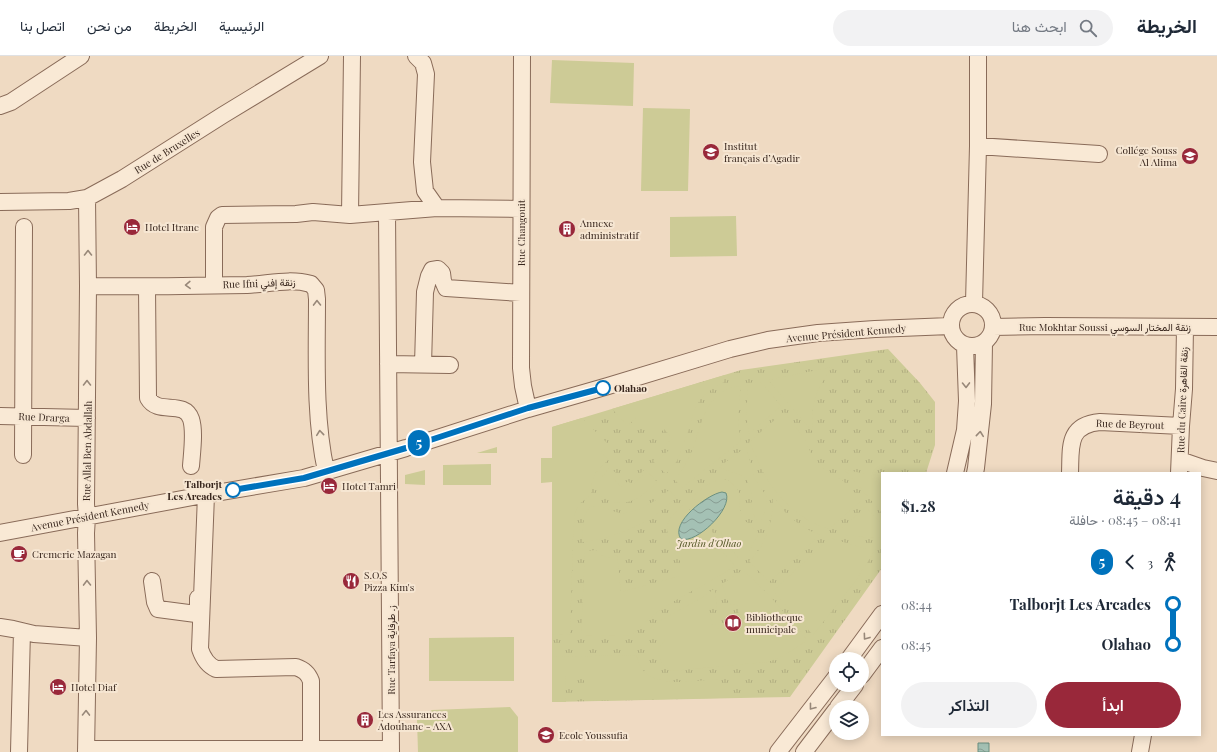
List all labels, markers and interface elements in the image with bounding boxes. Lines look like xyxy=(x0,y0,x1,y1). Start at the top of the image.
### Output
search box xyxy=(833,10,1113,46)
text: الخريطة xyxy=(1137,12,1197,38)
text: اتصل بنا xyxy=(20,16,65,35)
text: من نحن xyxy=(87,16,132,35)
text: الخريطة xyxy=(154,16,197,35)
text: الرئيسية xyxy=(219,16,264,35)
text: ابحث هنا xyxy=(1012,16,1067,36)
icon: search xyxy=(1077,17,1099,39)
street label: Rue de Bruxelles xyxy=(132,125,202,177)
place label: Institut français d’Agadir xyxy=(724,139,800,165)
school or university icon: Institut français d’Agadir xyxy=(701,142,721,162)
place label: Collége Souss Al Alima xyxy=(1116,143,1177,169)
school or university icon: Collége Souss Al Alima xyxy=(1180,146,1200,166)
street label: Rue Changouit xyxy=(514,199,528,266)
place label: Annexe administratif xyxy=(579,216,639,242)
hotel icon: Hotel Itrane xyxy=(122,217,142,237)
building icon: Annexe administratif xyxy=(557,219,577,239)
place label: Hotel Itrane xyxy=(145,220,199,234)
one-way arrow xyxy=(84,250,92,256)
street label: Rue Ifni زنقة إفني xyxy=(222,275,296,293)
one-way arrow xyxy=(185,281,191,290)
one-way arrow xyxy=(312,300,321,306)
street label: Rue Mokhtar Soussi زنقة المختار السوسي xyxy=(1019,320,1191,336)
street label: Avenue Président Kennedy xyxy=(785,321,906,345)
street label: Rue du Caire زنقة القاهرة xyxy=(1173,347,1191,453)
one-way arrow xyxy=(83,380,92,386)
marker: Olahao xyxy=(595,380,611,396)
place label: Olahao xyxy=(614,381,647,395)
one-way arrow xyxy=(962,382,971,388)
street label: Rue Allal Ben Abdallah xyxy=(79,400,95,501)
street label: Rue Drarga xyxy=(18,409,70,425)
street label: Rue de Beyrout xyxy=(1096,416,1165,432)
one-way arrow xyxy=(315,430,324,436)
line badge: 5 xyxy=(406,430,432,456)
one-way arrow xyxy=(975,431,984,437)
text: 5 xyxy=(416,433,422,452)
hotel icon: Hotel Tamri xyxy=(319,476,339,496)
place label: Talborjt Les Arcades xyxy=(167,477,222,503)
place label: Hotel Tamri xyxy=(342,479,396,493)
text: 4 دقيقة xyxy=(1113,481,1181,511)
marker: Talborjt Les Arcades xyxy=(225,482,241,498)
text: $1.28 xyxy=(901,496,936,516)
street label: Avenue Président Kennedy xyxy=(29,498,150,535)
text: 08:41 – 08:45 · حافلة xyxy=(1069,511,1181,528)
park label: Jardin d'Olhao xyxy=(677,536,741,550)
cafe icon: Cremerie Mazagan xyxy=(9,544,29,564)
place label: Cremerie Mazagan xyxy=(32,547,117,561)
icon: back xyxy=(1119,551,1141,573)
icon: walk xyxy=(1159,551,1181,573)
text: 5 xyxy=(1099,552,1105,571)
text: 3 xyxy=(1147,554,1153,571)
place label: S.O.S Pizza Kim's xyxy=(364,568,414,594)
restaurant icon: S.O.S Pizza Kim's xyxy=(341,571,361,591)
one-way arrow xyxy=(83,580,91,586)
text: Talborjt Les Arcades xyxy=(1009,594,1151,614)
text: 08:44 xyxy=(901,596,932,613)
street label: Rue Tarfaya ز. طرفاية xyxy=(384,605,398,695)
place label: Bibliotheque municipale xyxy=(746,610,803,636)
library icon: Bibliotheque municipale xyxy=(723,613,743,633)
one-way arrow xyxy=(864,632,871,639)
text: Olahao xyxy=(1101,634,1151,654)
text: 08:45 xyxy=(901,636,931,653)
map controls xyxy=(829,652,869,740)
button: locate xyxy=(829,652,869,692)
hotel icon: Hotel Diaf xyxy=(48,677,68,697)
place label: Hotel Diaf xyxy=(71,680,117,694)
button: التذاكر xyxy=(901,682,1037,728)
button: ابدأ xyxy=(1045,682,1181,728)
button: layers xyxy=(829,700,869,740)
one-way arrow xyxy=(810,703,817,710)
place label: Les Assurances Adouhane - AXA xyxy=(377,707,453,733)
one-way arrow xyxy=(82,710,90,716)
building icon: Les Assurances Adouhane - AXA xyxy=(355,710,375,730)
school or university icon: Ecole Youssufia xyxy=(536,725,556,745)
place label: Ecole Youssufia xyxy=(559,728,628,742)

